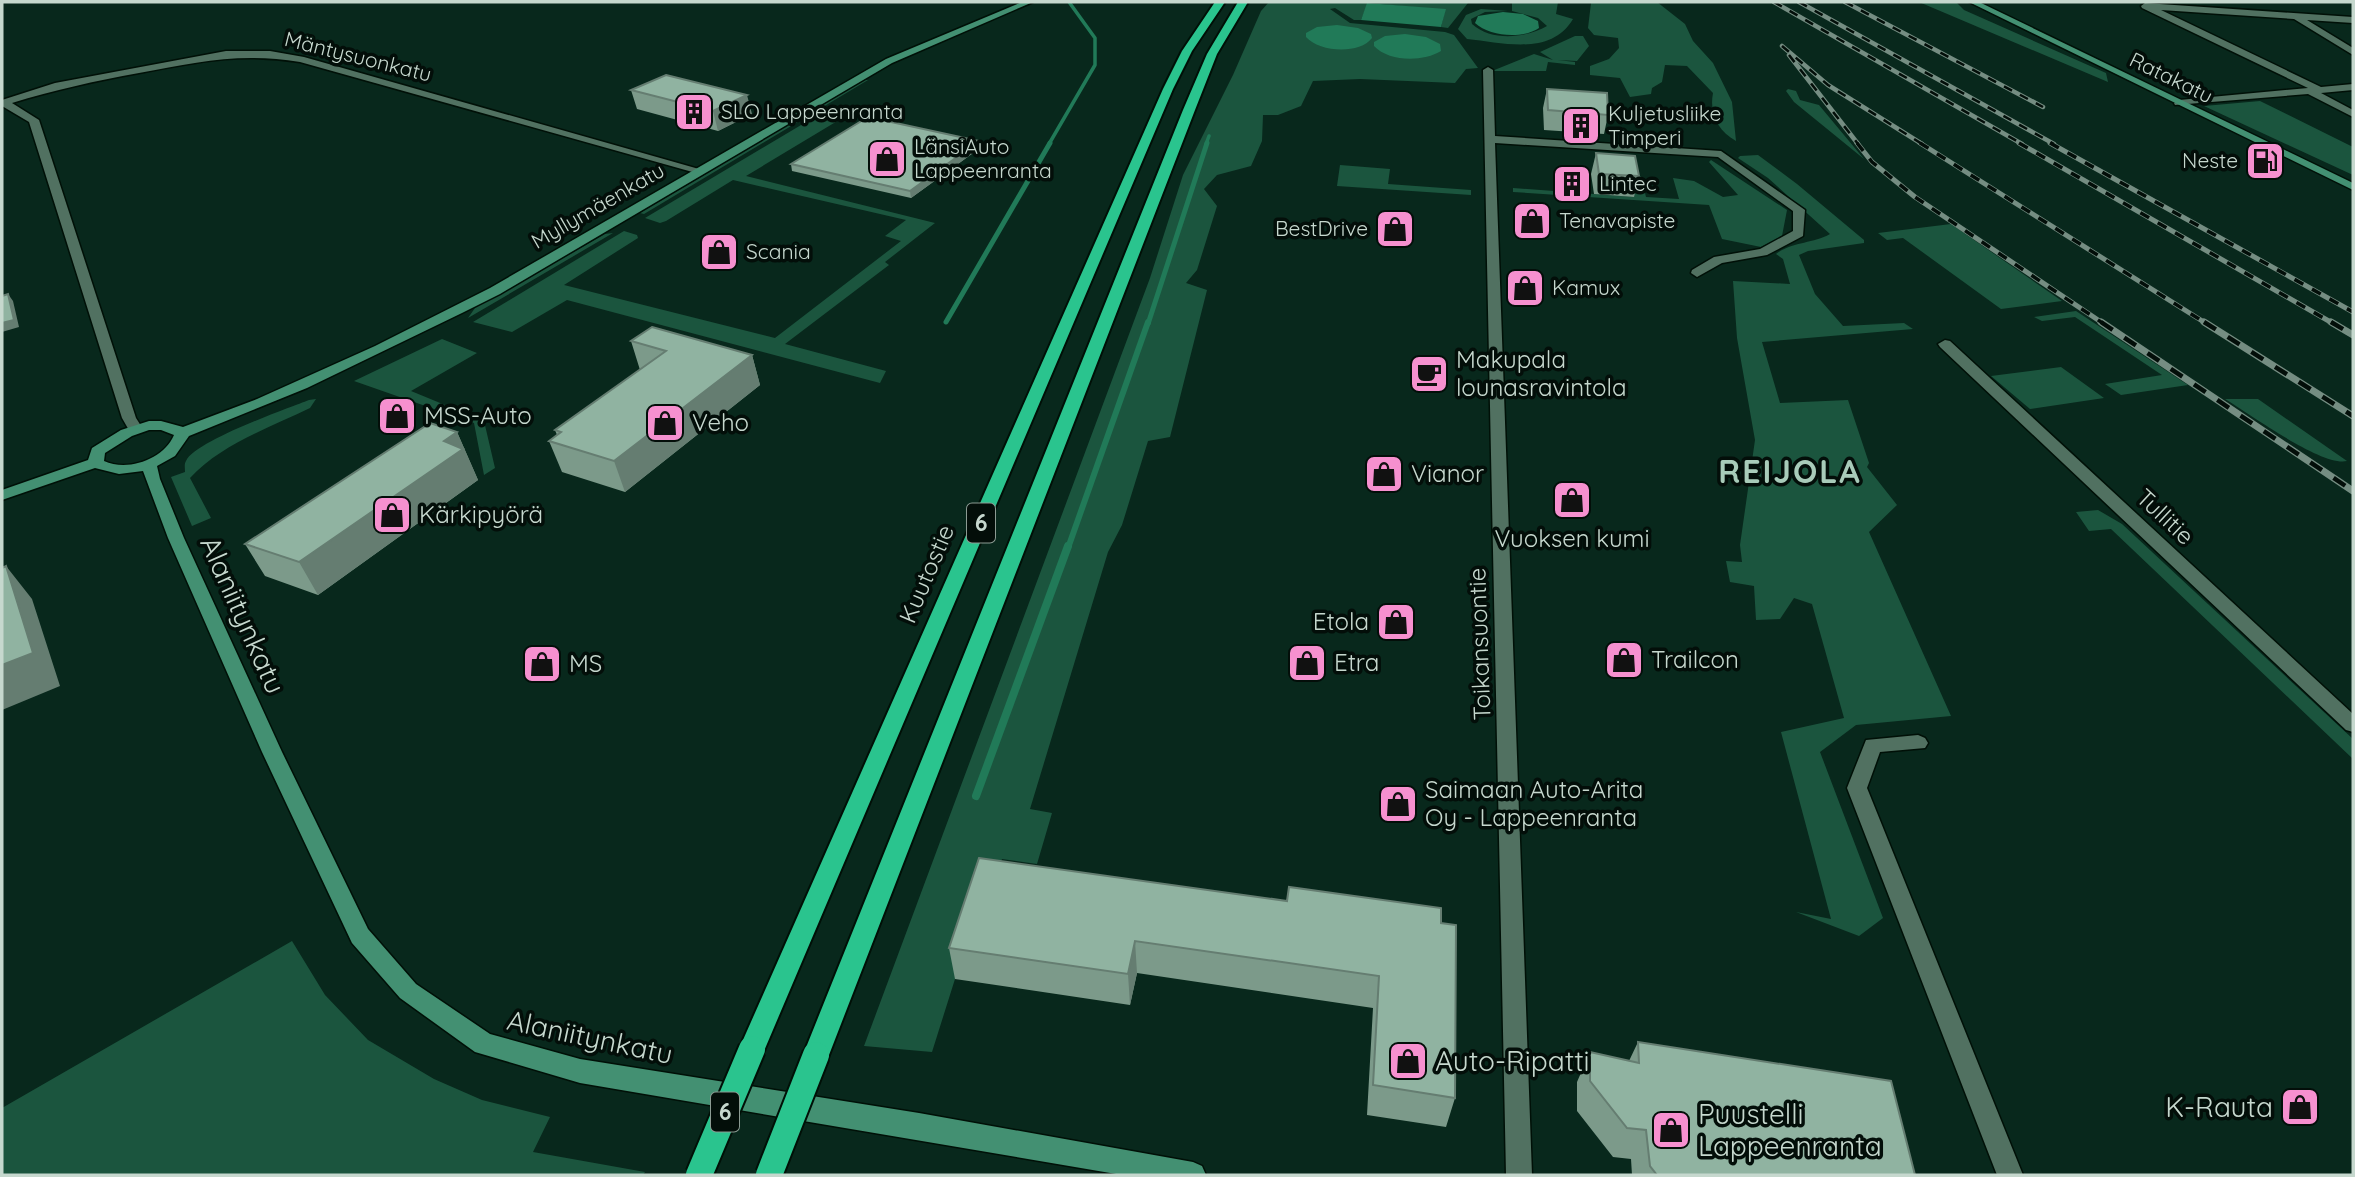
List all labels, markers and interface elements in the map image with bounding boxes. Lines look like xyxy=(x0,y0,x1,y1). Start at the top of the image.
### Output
street label: Mäntysuonkatu xyxy=(282,25,434,87)
street label: Ratakatu xyxy=(2125,46,2217,108)
building icon: SLO Lappeenranta xyxy=(673,91,715,133)
place label: SLO Lappeenranta xyxy=(721,98,903,124)
place label: Kuljetusliike Timperi xyxy=(1608,100,1721,150)
building icon: Kuljetusliike Timperi xyxy=(1560,105,1602,147)
place label: LänsiAuto Lappeenranta xyxy=(914,133,1052,183)
shop icon: LänsiAuto Lappeenranta xyxy=(866,138,908,180)
fuel station icon: Neste xyxy=(2244,140,2286,182)
place label: Neste xyxy=(2182,147,2238,173)
street label: Myllymäenkatu xyxy=(526,157,669,254)
building icon: Lintec xyxy=(1551,163,1593,205)
place label: Lintec xyxy=(1599,170,1657,196)
shop icon: Tenavapiste xyxy=(1511,200,1553,242)
place label: Tenavapiste xyxy=(1559,207,1675,233)
shop icon: BestDrive xyxy=(1374,208,1416,250)
place label: BestDrive xyxy=(1275,215,1368,241)
shop icon: Scania xyxy=(698,231,740,273)
place label: Scania xyxy=(746,238,811,264)
shop icon: Kamux xyxy=(1504,267,1546,309)
place label: Kamux xyxy=(1552,274,1620,300)
place label: Makupala lounasravintola xyxy=(1456,344,1627,402)
cafe icon: Makupala lounasravintola xyxy=(1408,353,1450,395)
shop icon: MSS-Auto xyxy=(376,395,418,437)
place label: MSS-Auto xyxy=(424,400,532,430)
shop icon: Veho xyxy=(644,402,686,444)
place label: Veho xyxy=(692,407,749,437)
district label: REIJOLA xyxy=(1718,451,1862,491)
shop icon: Vianor xyxy=(1363,453,1405,495)
place label: Vianor xyxy=(1411,458,1484,488)
shop icon: Vuoksen kumi xyxy=(1551,479,1593,521)
street label: Tullitie xyxy=(2130,482,2201,551)
shop icon: Kärkipyörä xyxy=(371,494,413,536)
place label: Kärkipyörä xyxy=(419,499,543,529)
road number: 6 xyxy=(967,503,995,542)
street label: Kuutostie xyxy=(892,520,960,627)
place label: Vuoksen kumi xyxy=(1494,523,1650,553)
street label: Alaniitynkatu xyxy=(193,531,294,699)
street label: Toikansuontie xyxy=(1461,567,1497,721)
shop icon: Etola xyxy=(1375,601,1417,643)
place label: Etola xyxy=(1313,606,1369,636)
shop icon: Trailcon xyxy=(1603,639,1645,681)
shop icon: Etra xyxy=(1286,642,1328,684)
shop icon: MS xyxy=(521,643,563,685)
place label: Trailcon xyxy=(1651,644,1739,674)
place label: Etra xyxy=(1334,647,1379,677)
place label: MS xyxy=(569,648,602,678)
place label: Saimaan Auto-Arita Oy - Lappeenranta xyxy=(1425,774,1643,832)
shop icon: Saimaan Auto-Arita Oy - Lappeenranta xyxy=(1377,783,1419,825)
street label: Alaniitynkatu xyxy=(504,1002,676,1071)
shop icon: Auto-Ripatti xyxy=(1387,1040,1429,1082)
place label: Auto-Ripatti xyxy=(1435,1043,1590,1078)
shop icon: K-Rauta xyxy=(2279,1086,2321,1128)
place label: K-Rauta xyxy=(2165,1089,2273,1124)
road number: 6 xyxy=(711,1092,739,1132)
place label: Puustelli Lappeenranta xyxy=(1698,1096,1882,1163)
shop icon: Puustelli Lappeenranta xyxy=(1650,1109,1692,1151)

